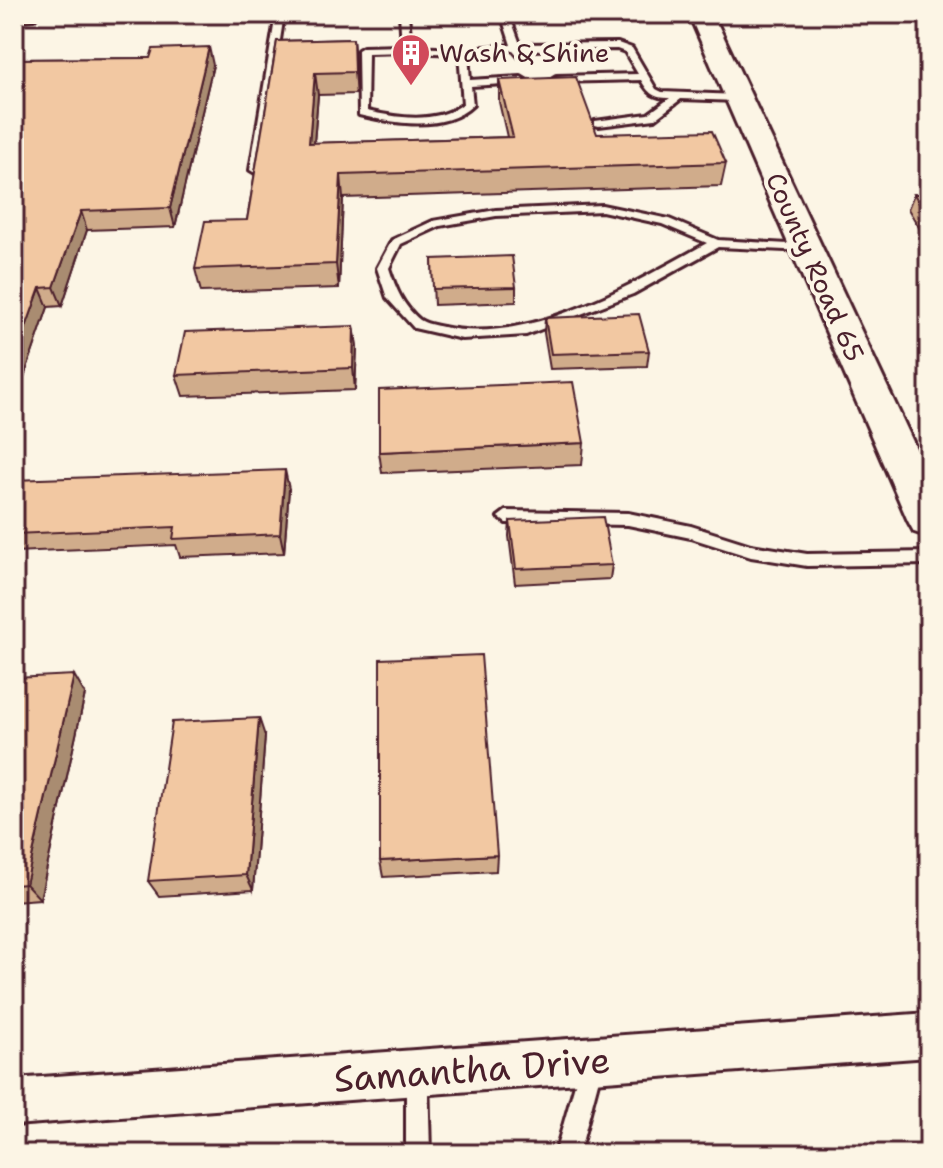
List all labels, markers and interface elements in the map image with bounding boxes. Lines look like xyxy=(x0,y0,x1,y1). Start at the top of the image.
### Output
building icon: Wash & Shine xyxy=(390,32,432,87)
place label: Wash & Shine xyxy=(439,35,610,70)
street label: County Road 65 xyxy=(758,167,873,367)
street label: Samantha Drive xyxy=(332,1035,612,1104)

